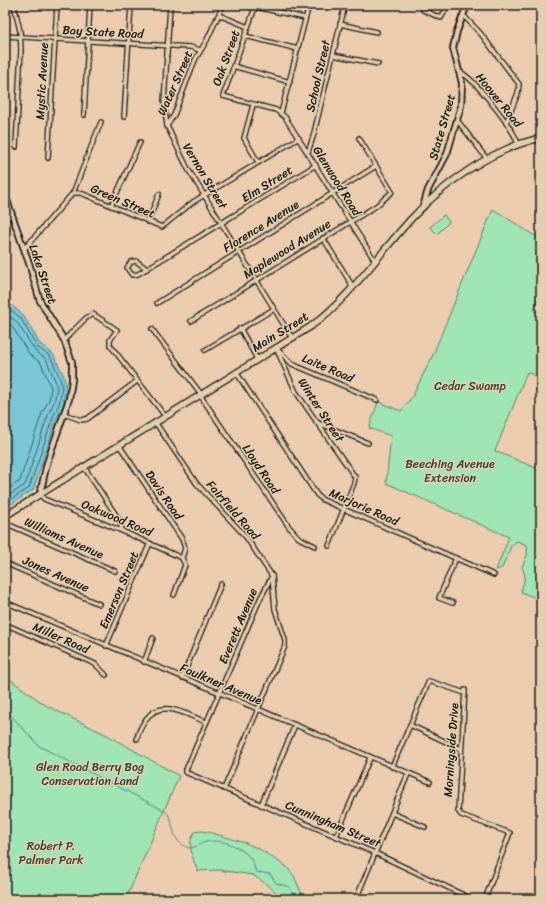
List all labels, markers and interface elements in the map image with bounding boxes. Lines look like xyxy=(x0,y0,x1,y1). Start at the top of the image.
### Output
street label: Bay State Road xyxy=(62,19,146,45)
street label: Oak Street xyxy=(206,27,246,89)
street label: School Street xyxy=(299,37,337,114)
street label: Mystic Avenue xyxy=(29,42,55,120)
street label: Water Street xyxy=(151,47,199,119)
street label: Hoover Road xyxy=(470,67,529,133)
street label: State Street xyxy=(422,91,462,163)
street label: Vernon Street xyxy=(177,139,234,214)
street label: Glenwood Road xyxy=(307,142,368,221)
street label: Elm Street xyxy=(237,159,297,209)
street label: Green Street xyxy=(87,177,159,225)
street label: Florence Avenue xyxy=(218,194,304,258)
street label: Maplewood Avenue xyxy=(239,213,335,285)
street label: Lake Street xyxy=(22,241,64,307)
street label: Main Street xyxy=(247,306,313,358)
street label: Laite Road xyxy=(298,347,358,389)
street label: Winter Street xyxy=(292,373,351,448)
park label: Cedar Swamp xyxy=(434,375,506,397)
street label: Lloyd Road xyxy=(236,439,287,500)
park label: Beeching Avenue Extension xyxy=(405,453,495,489)
street label: Davis Road xyxy=(139,466,189,525)
street label: Fairfield Road xyxy=(200,475,267,546)
street label: Marjorie Road xyxy=(326,482,404,533)
street label: Oakwood Road xyxy=(78,493,158,544)
street label: Williams Avenue xyxy=(21,511,107,565)
street label: Emerson Street xyxy=(93,548,145,632)
street label: Jones Avenue xyxy=(18,549,93,599)
street label: Everett Avenue xyxy=(212,584,264,668)
street label: Miller Road xyxy=(29,616,94,661)
street label: Faulkner Avenue xyxy=(176,657,266,711)
street label: Morningside Drive xyxy=(437,702,465,798)
park label: Glen Road Berry Bog Conservation Land xyxy=(36,756,144,792)
street label: Cunningham Street xyxy=(282,794,385,855)
park label: Robert P. Palmer Park xyxy=(19,835,84,871)

